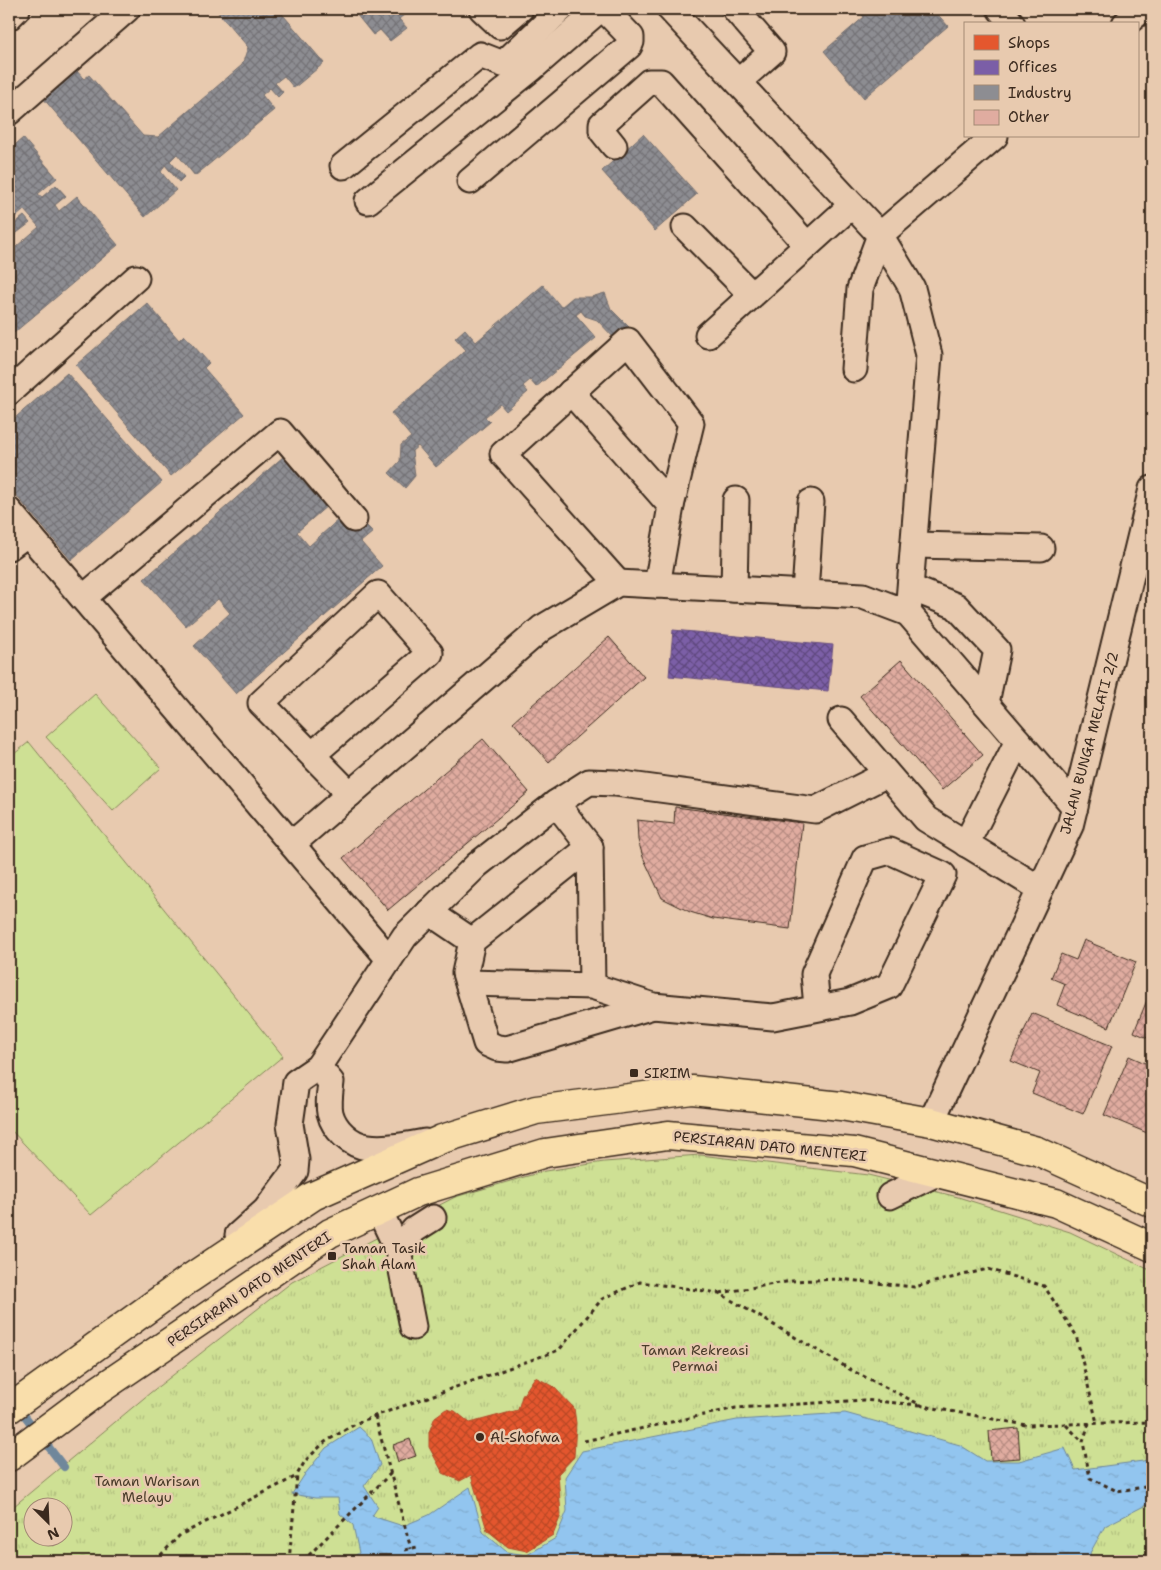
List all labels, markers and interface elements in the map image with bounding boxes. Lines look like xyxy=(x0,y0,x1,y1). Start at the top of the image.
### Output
legend xyxy=(964,22,1138,138)
text: Shops xyxy=(1008,33,1050,53)
text: Offices xyxy=(1008,57,1057,77)
text: Industry xyxy=(1008,83,1072,103)
text: Other xyxy=(1008,107,1050,127)
street label: JALAN BUNGA MELATI 2/2 xyxy=(1056,650,1122,836)
place label: SIRIM xyxy=(644,1064,691,1082)
marker: SIRIM xyxy=(628,1067,640,1079)
street label: PERSIARAN DATO MENTERI xyxy=(673,1127,868,1165)
street label: PERSIARAN DATO MENTERI xyxy=(164,1227,335,1351)
place label: Taman Tasik Shah Alam xyxy=(342,1239,426,1273)
marker: Taman Tasik Shah Alam xyxy=(326,1250,338,1262)
park label: Taman Rekreasi Permai xyxy=(641,1341,749,1375)
place label: Al-Shofwa xyxy=(490,1428,560,1446)
marker: Al-Shofwa xyxy=(474,1431,486,1443)
park label: Taman Warisan Melayu xyxy=(95,1472,200,1506)
north arrow xyxy=(22,1498,72,1548)
text: N xyxy=(45,1523,62,1544)

